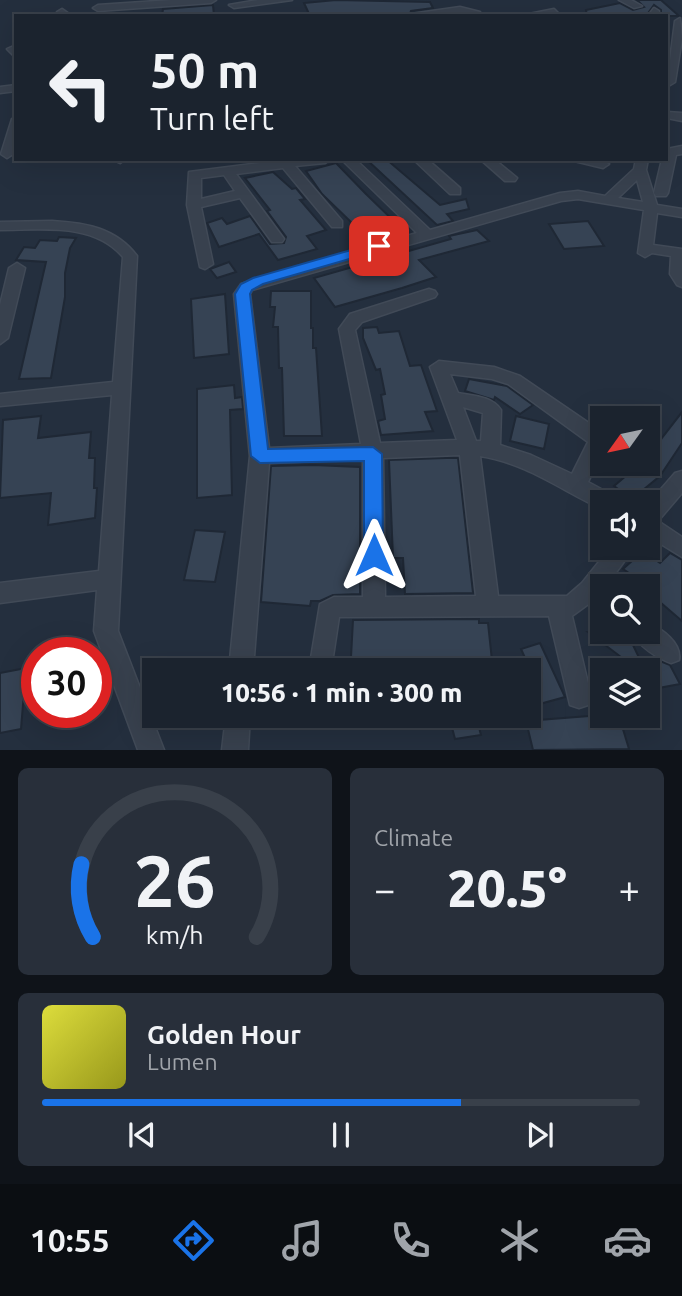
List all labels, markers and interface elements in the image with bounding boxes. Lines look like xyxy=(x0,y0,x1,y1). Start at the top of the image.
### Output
icon: left xyxy=(35,42,126,133)
text: 50 m xyxy=(150,42,259,97)
text: Turn left xyxy=(150,100,274,136)
pin xyxy=(349,216,409,276)
icon: arrive xyxy=(360,227,398,265)
north arrow xyxy=(590,406,660,476)
map controls xyxy=(590,406,660,728)
button: sound xyxy=(590,490,660,560)
position arrow xyxy=(337,518,411,592)
button: search xyxy=(590,574,660,644)
speed limit sign: 30 xyxy=(21,637,112,728)
button: layers xyxy=(590,658,660,728)
text: 10:56 · 1 min · 300 m xyxy=(221,678,462,707)
text: Climate xyxy=(374,825,453,850)
text: 26 xyxy=(134,840,216,922)
text: 20.5° xyxy=(447,859,567,917)
text: − xyxy=(374,868,395,910)
text: + xyxy=(619,868,640,910)
text: km/h xyxy=(146,921,204,949)
text: Golden Hour xyxy=(147,1020,301,1049)
text: Lumen xyxy=(147,1049,218,1074)
icon: previous xyxy=(123,1116,161,1154)
icon: pause xyxy=(322,1116,360,1154)
icon: next xyxy=(521,1116,559,1154)
icon: directions xyxy=(169,1216,218,1265)
icon: music xyxy=(278,1216,327,1265)
icon: phone xyxy=(386,1216,435,1265)
icon: climate xyxy=(495,1216,544,1265)
icon: car xyxy=(603,1216,652,1265)
text: 10:55 xyxy=(30,1222,110,1258)

